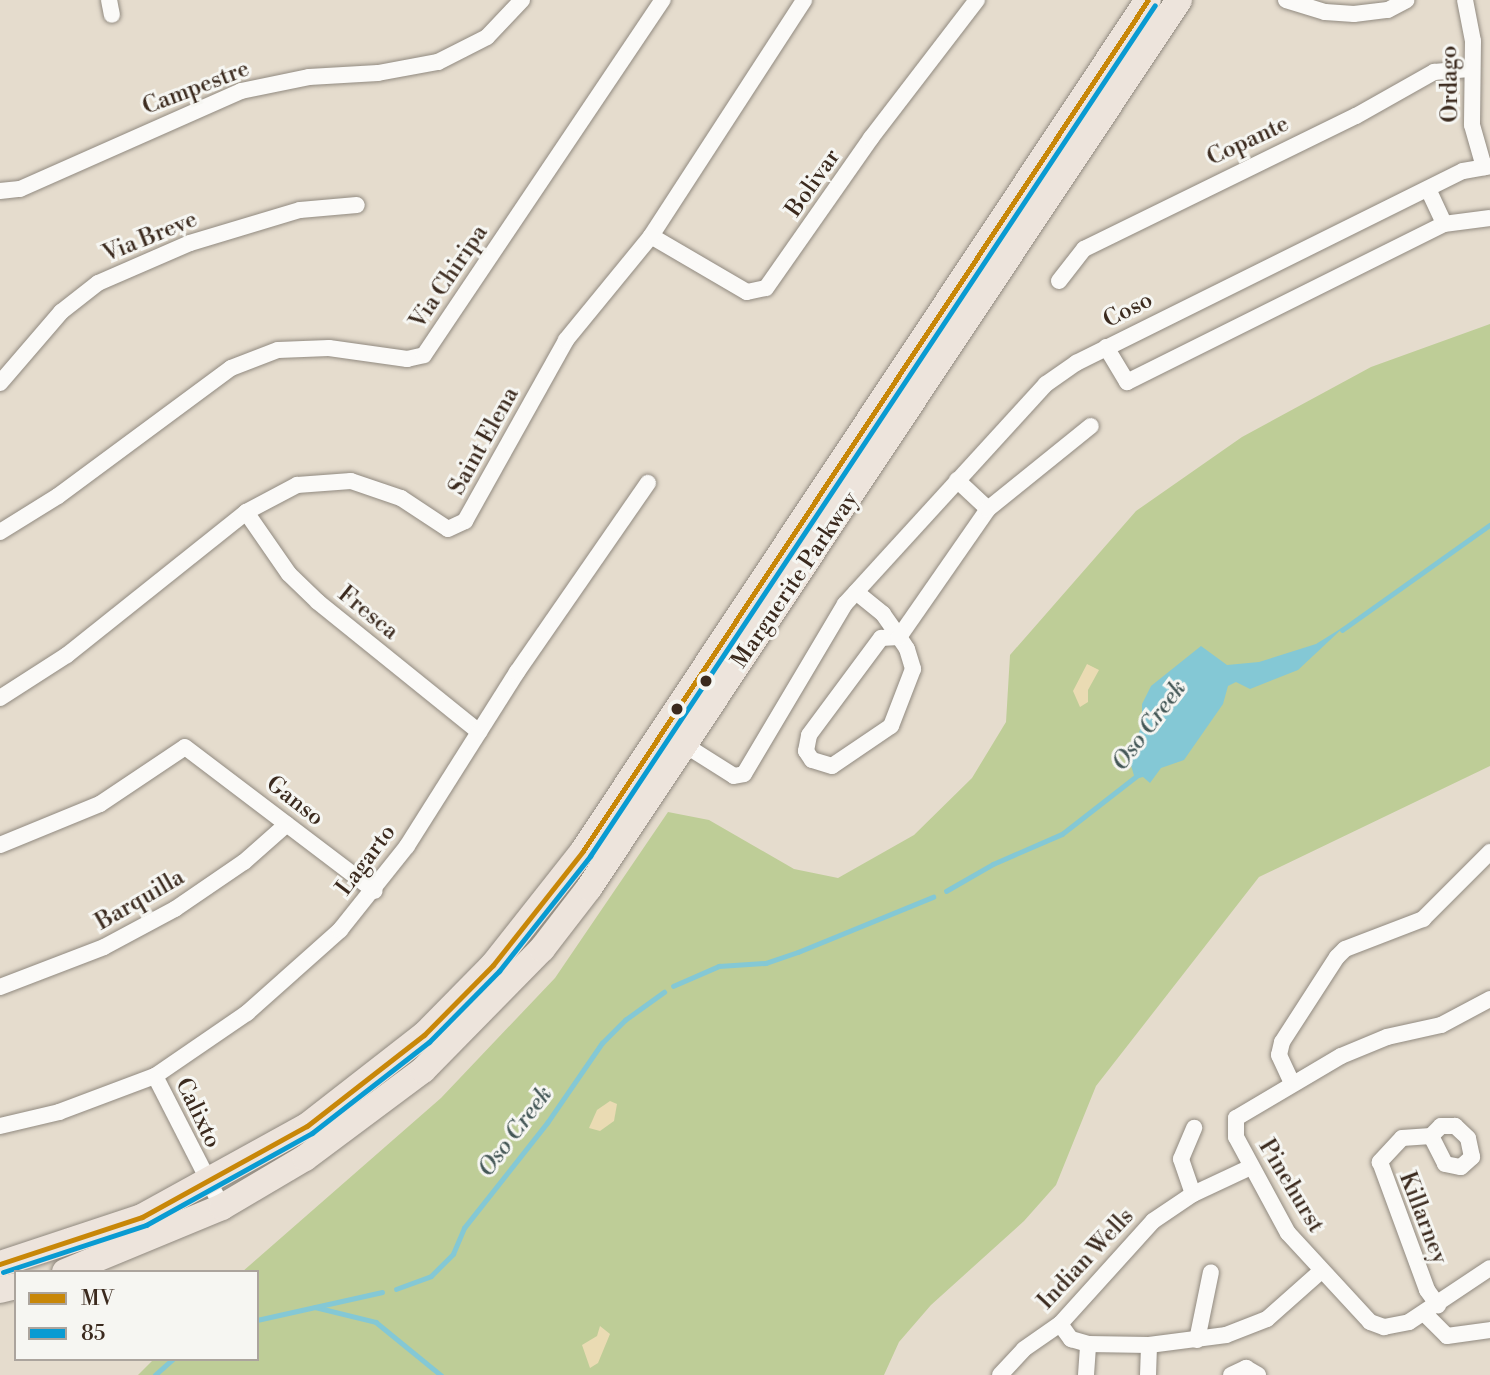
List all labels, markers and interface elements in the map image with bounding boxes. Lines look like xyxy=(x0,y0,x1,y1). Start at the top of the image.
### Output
street label: Ordago xyxy=(1436,45,1464,123)
street label: Campestre xyxy=(139,55,253,121)
street label: Copante xyxy=(1203,110,1293,172)
street label: Bolivar xyxy=(780,144,846,222)
street label: Via Breve xyxy=(99,206,201,268)
street label: Via Chiripa xyxy=(404,220,494,334)
street label: Coso xyxy=(1099,286,1157,334)
street label: Saint Elena xyxy=(443,382,525,500)
street label: Marguerite Parkway xyxy=(726,487,864,673)
street label: Fresca xyxy=(332,580,404,646)
unlabelled marker xyxy=(699,674,713,688)
water label: Oso Creek xyxy=(1107,675,1193,777)
unlabelled marker xyxy=(670,702,684,716)
street label: Ganso xyxy=(261,770,329,832)
street label: Lagarto xyxy=(330,819,402,901)
street label: Barquilla xyxy=(91,864,189,936)
street label: Calixto xyxy=(169,1074,227,1152)
water label: Oso Creek xyxy=(473,1081,559,1183)
street label: Pinehurst xyxy=(1252,1134,1330,1238)
street label: Killarney xyxy=(1393,1168,1453,1268)
street label: Indian Wells xyxy=(1032,1203,1140,1315)
legend xyxy=(14,1270,259,1361)
text: MV xyxy=(81,1286,115,1312)
text: 85 xyxy=(81,1321,105,1347)

